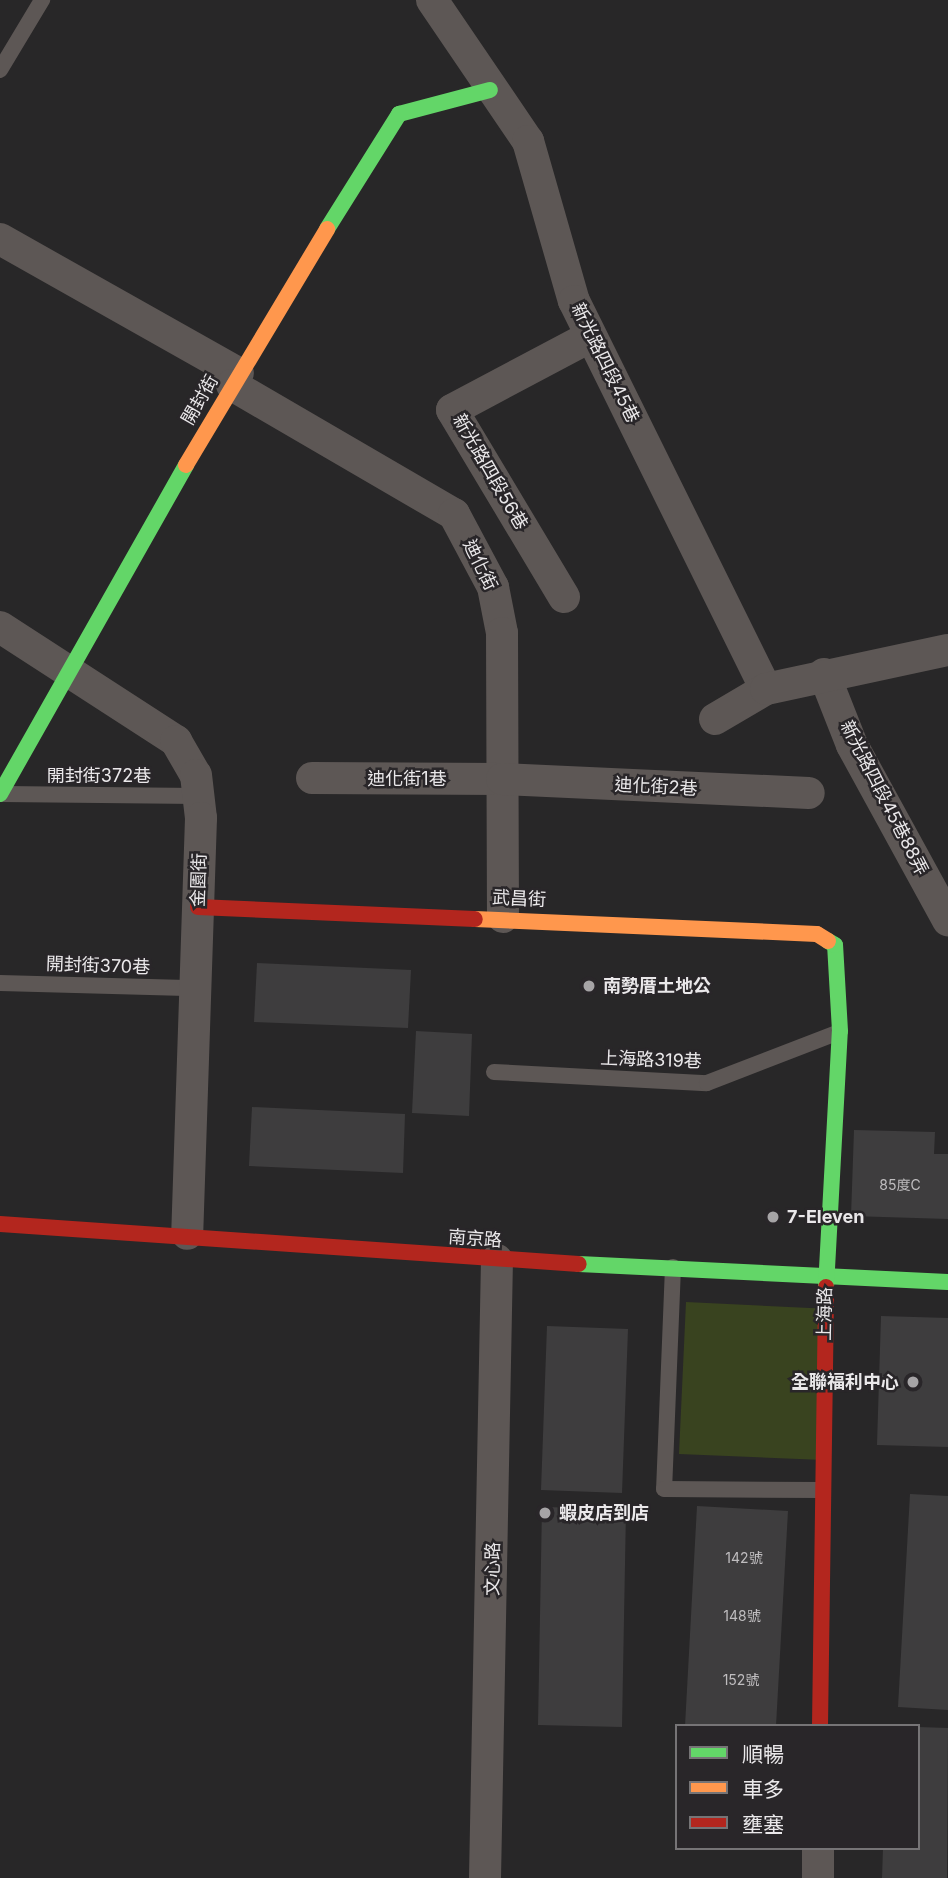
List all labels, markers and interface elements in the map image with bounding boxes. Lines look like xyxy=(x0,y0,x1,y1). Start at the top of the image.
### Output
street label: 新光路四段45巷 xyxy=(567,300,643,426)
street label: 開封街 xyxy=(177,371,223,429)
street label: 新光路四段56巷 xyxy=(448,410,532,534)
street label: 迪化街 xyxy=(458,536,502,594)
street label: 新光路四段45巷88弄 xyxy=(836,717,932,879)
street label: 開封街372巷 xyxy=(47,765,151,787)
street label: 迪化街1巷 xyxy=(367,768,447,790)
street label: 迪化街2巷 xyxy=(614,774,698,800)
street label: 金園街 xyxy=(187,853,211,907)
street label: 武昌街 xyxy=(491,887,547,911)
street label: 開封街370巷 xyxy=(45,953,151,979)
place label: 南勢厝土地公 xyxy=(603,975,711,997)
marker: 南勢厝土地公 xyxy=(581,978,597,994)
street label: 上海路319巷 xyxy=(600,1047,702,1073)
house number: 85度C xyxy=(879,1177,921,1193)
place label: 7-Eleven xyxy=(787,1206,864,1228)
marker: 7-Eleven xyxy=(765,1209,781,1225)
street label: 南京路 xyxy=(447,1226,503,1252)
street label: 上海路 xyxy=(814,1287,836,1341)
place label: 全聯福利中心 xyxy=(791,1371,899,1393)
marker: 全聯福利中心 xyxy=(905,1374,921,1390)
place label: 蝦皮店到店 xyxy=(559,1502,649,1524)
marker: 蝦皮店到店 xyxy=(537,1505,553,1521)
street label: 文心路 xyxy=(482,1542,504,1596)
house number: 142號 xyxy=(725,1550,763,1566)
house number: 148號 xyxy=(723,1608,761,1624)
house number: 152號 xyxy=(723,1672,759,1688)
legend xyxy=(675,1724,920,1850)
text: 順暢 xyxy=(742,1742,784,1767)
text: 車多 xyxy=(742,1777,784,1802)
text: 壅塞 xyxy=(742,1812,784,1837)

